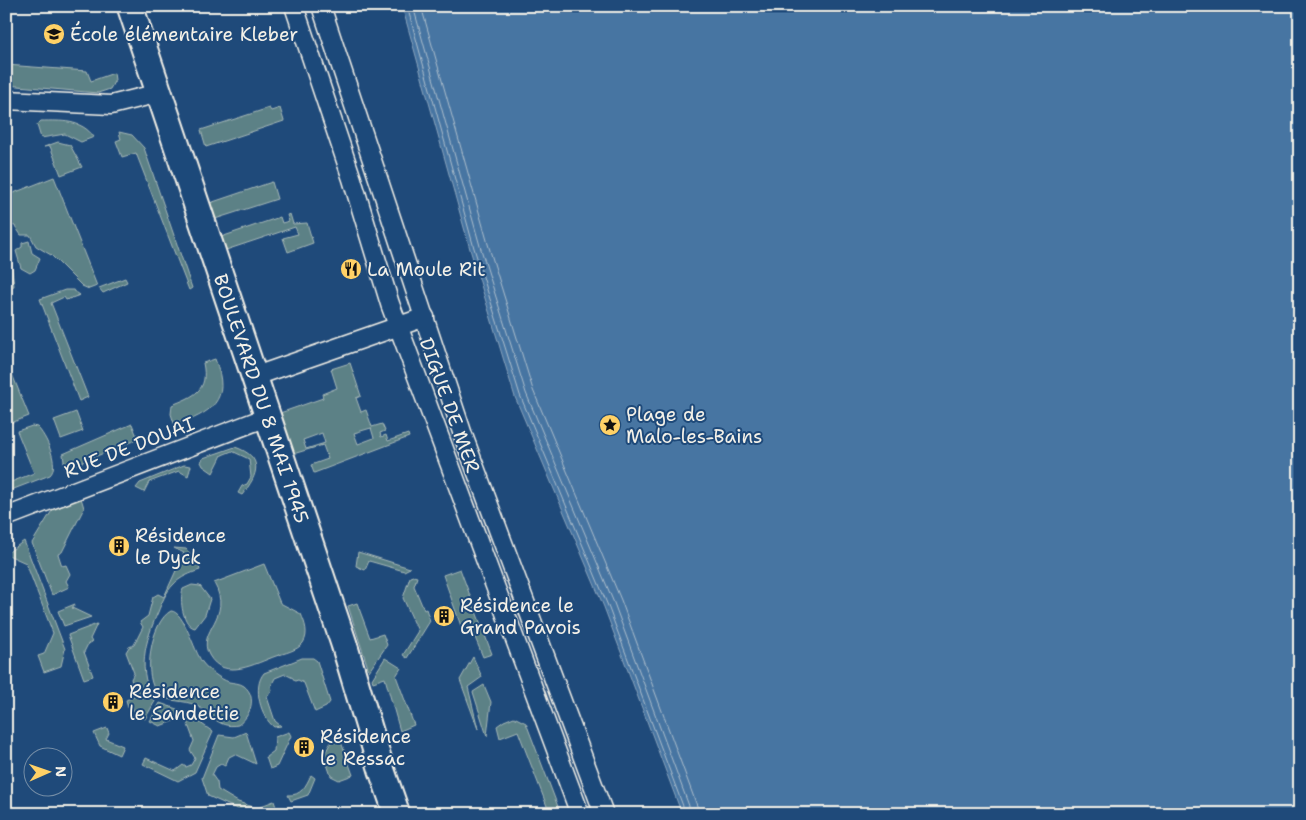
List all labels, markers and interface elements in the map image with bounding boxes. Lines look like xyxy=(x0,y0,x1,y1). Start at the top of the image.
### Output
place label: École élémentaire Kleber xyxy=(70,21,298,47)
school or university icon: École élémentaire Kleber xyxy=(42,22,66,46)
restaurant icon: La Moule Rit xyxy=(339,257,363,281)
place label: La Moule Rit xyxy=(367,257,486,282)
street label: BOULEVARD DU 8 MAI 1945 xyxy=(208,271,315,527)
street label: DIGUE DE MER xyxy=(414,334,486,476)
place label: Plage de Malo-les-Bains xyxy=(626,402,762,449)
street label: RUE DE DOUAI xyxy=(60,411,198,484)
place icon: Plage de Malo-les-Bains xyxy=(598,413,622,437)
place label: Résidence le Dyck xyxy=(135,523,226,570)
building icon: Résidence le Dyck xyxy=(107,534,131,558)
place label: Résidence le Grand Pavois xyxy=(460,593,581,640)
building icon: Résidence le Grand Pavois xyxy=(432,604,456,628)
place label: Résidence le Sandettie xyxy=(129,679,240,726)
building icon: Résidence le Sandettie xyxy=(101,690,125,714)
place label: Résidence le Ressac xyxy=(320,724,411,771)
building icon: Résidence le Ressac xyxy=(292,735,316,759)
north arrow xyxy=(22,748,72,798)
text: N xyxy=(52,766,70,777)

